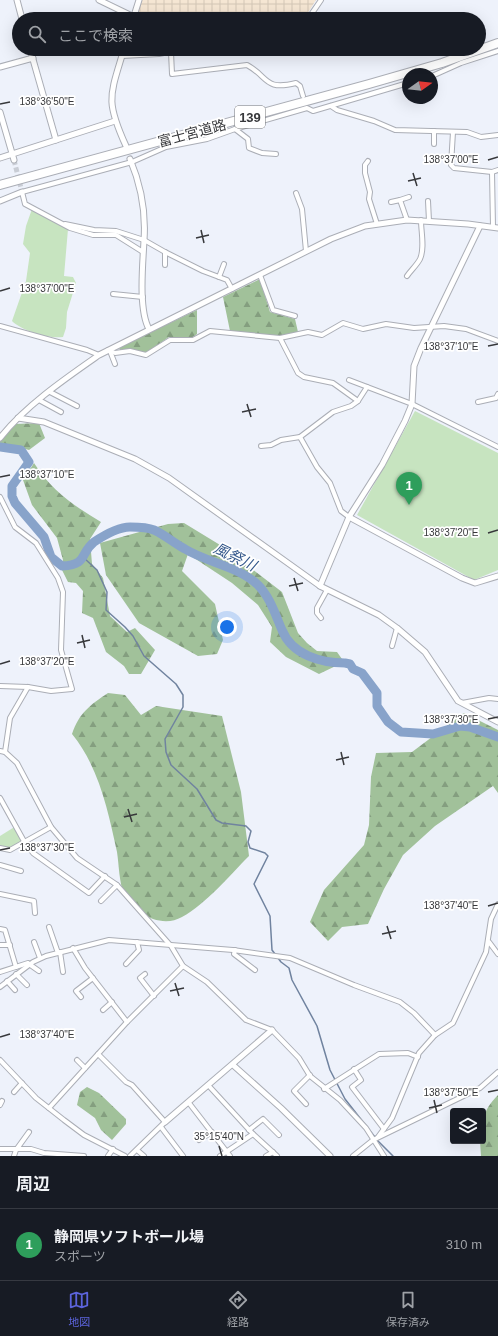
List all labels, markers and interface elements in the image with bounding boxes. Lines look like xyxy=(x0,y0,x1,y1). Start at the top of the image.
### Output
search box xyxy=(12,12,486,56)
icon: search xyxy=(26,23,48,45)
text: ここで検索 xyxy=(58,27,133,44)
north arrow xyxy=(402,68,438,104)
text: 138°36'50"E xyxy=(19,96,75,107)
road number: 139 xyxy=(235,106,265,128)
street label: 富士宮道路 xyxy=(156,116,228,150)
text: 138°37'00"E xyxy=(423,154,479,165)
text: 138°37'00"E xyxy=(19,283,75,294)
text: 138°37'10"E xyxy=(423,341,479,352)
text: 138°37'10"E xyxy=(19,469,75,480)
pin: 1 xyxy=(396,472,422,505)
text: 138°37'20"E xyxy=(423,527,479,538)
water label: 風祭川 xyxy=(211,539,261,575)
your location xyxy=(217,617,237,637)
text: 138°37'20"E xyxy=(19,656,75,667)
text: 138°37'30"E xyxy=(423,714,479,725)
text: 138°37'30"E xyxy=(19,842,75,853)
text: 138°37'40"E xyxy=(423,900,479,911)
text: 138°37'40"E xyxy=(19,1029,75,1040)
text: 138°37'50"E xyxy=(423,1087,479,1098)
map controls xyxy=(450,1108,486,1144)
button: layers xyxy=(450,1108,486,1144)
text: 35°15'40"N xyxy=(194,1131,244,1142)
text: 周辺 xyxy=(16,1175,50,1194)
text: 静岡県ソフトボール場 xyxy=(54,1228,204,1245)
text: 1 xyxy=(25,1237,33,1252)
text: 310 m xyxy=(446,1237,482,1252)
text: スポーツ xyxy=(54,1249,106,1264)
tab: 地図 xyxy=(68,1289,90,1329)
tab: 経路 xyxy=(227,1289,249,1329)
tab: 保存済み xyxy=(386,1289,430,1329)

